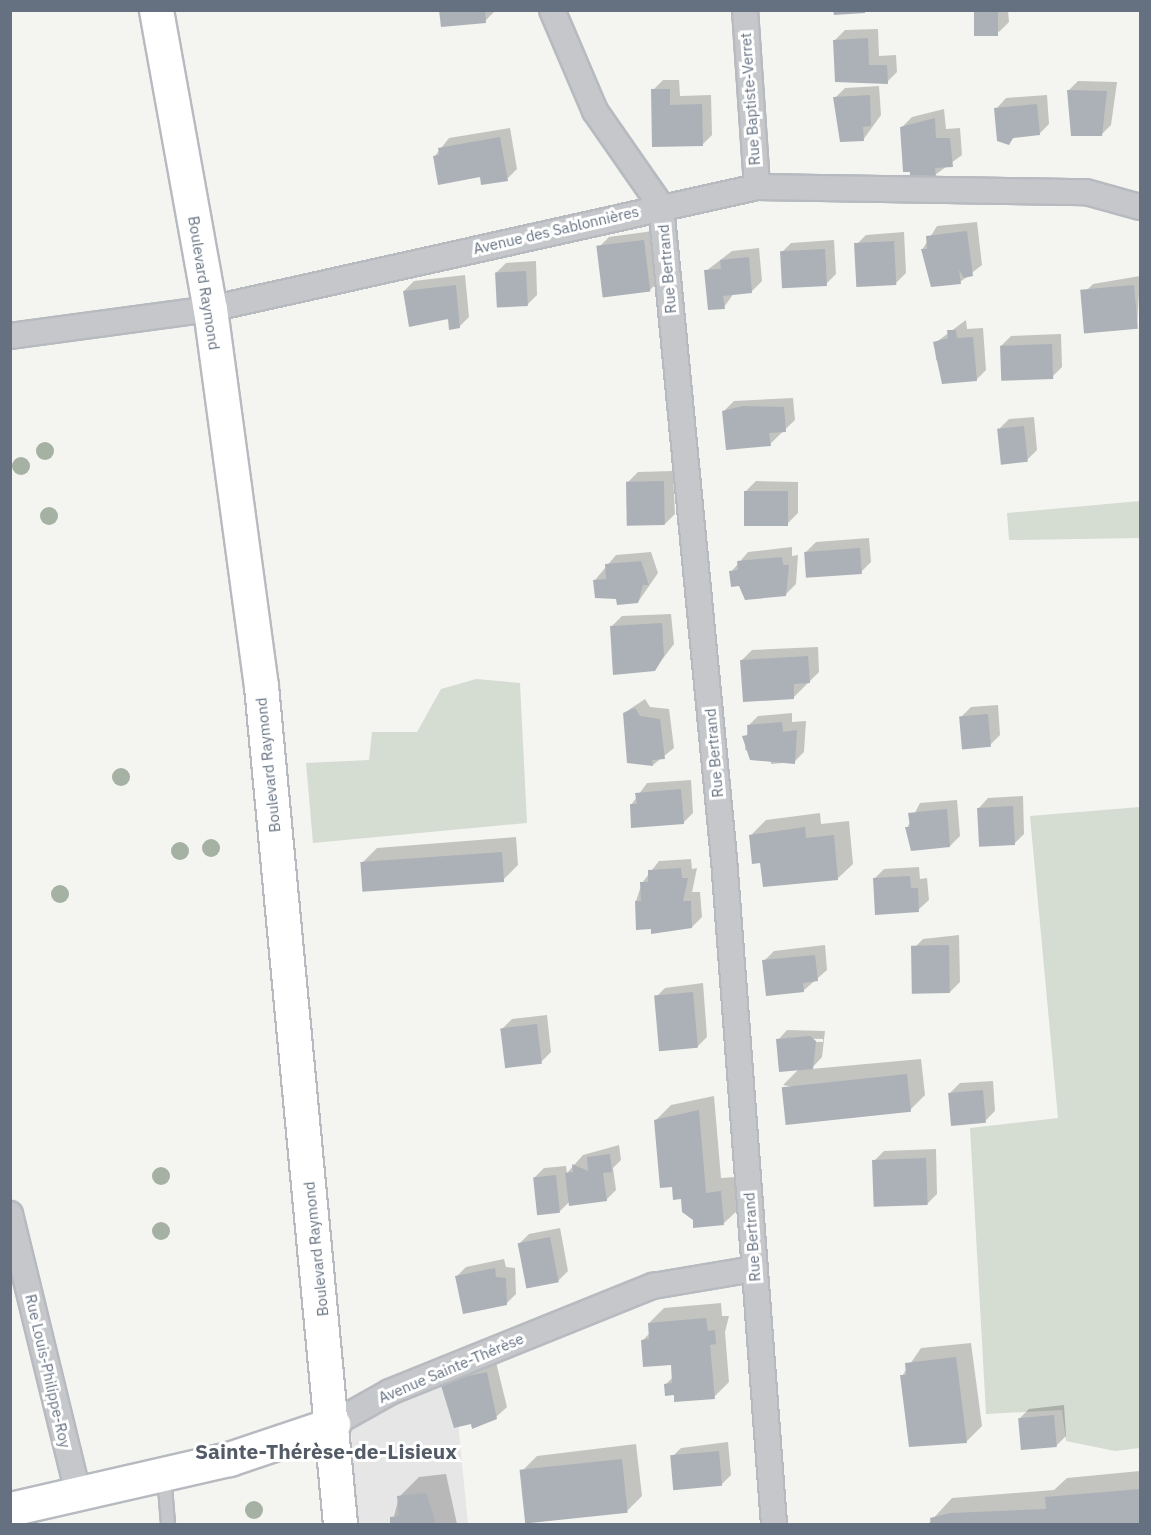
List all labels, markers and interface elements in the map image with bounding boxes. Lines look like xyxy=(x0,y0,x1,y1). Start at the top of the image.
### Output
street label: Rue Baptiste-Verret xyxy=(736,32,764,166)
street label: Avenue des Sablonnières xyxy=(471,202,641,258)
street label: Boulevard Raymond xyxy=(185,215,223,351)
street label: Rue Bertrand xyxy=(654,224,680,314)
street label: Boulevard Raymond xyxy=(252,697,284,833)
street label: Rue Bertrand xyxy=(701,708,727,798)
street label: Boulevard Raymond xyxy=(300,1181,332,1317)
street label: Rue Bertrand xyxy=(740,1192,764,1282)
street label: Rue Louis-Philippe-Roy xyxy=(22,1292,74,1450)
street label: Avenue Sainte-Thérèse xyxy=(376,1329,526,1407)
district label: Sainte-Thérèse-de-Lisieux xyxy=(195,1438,457,1464)

